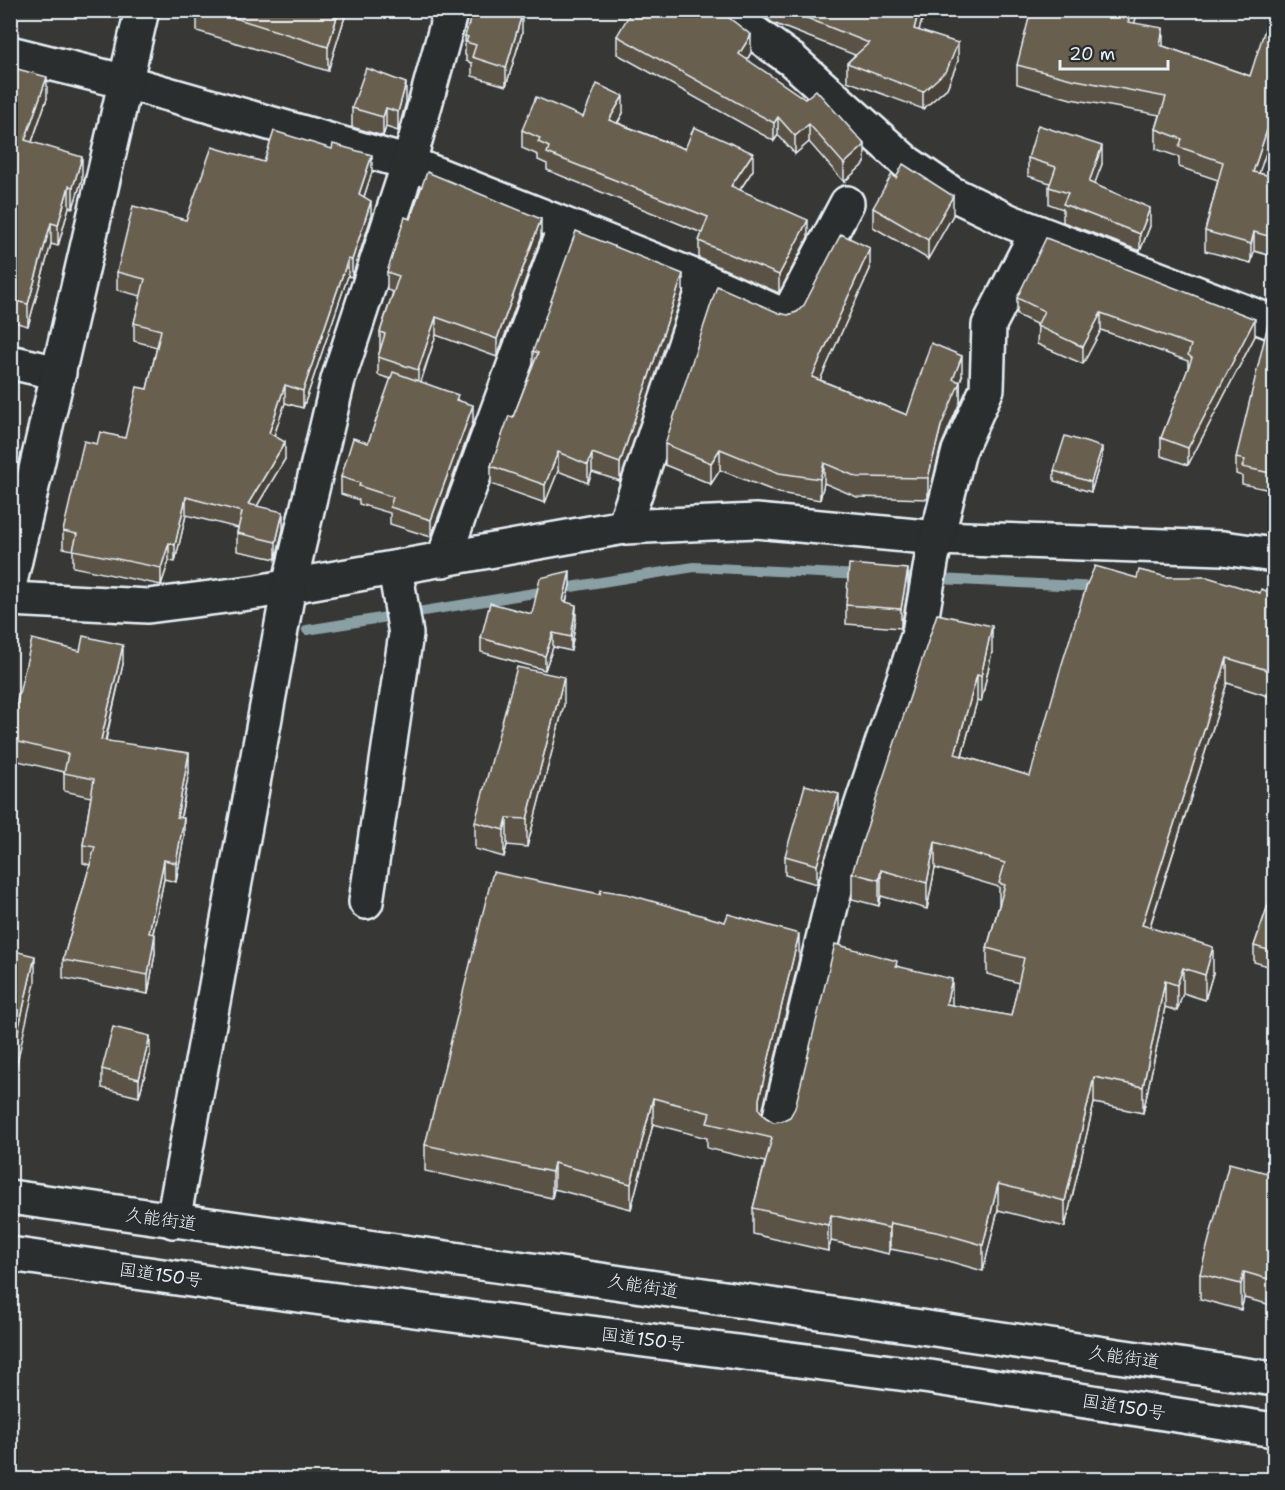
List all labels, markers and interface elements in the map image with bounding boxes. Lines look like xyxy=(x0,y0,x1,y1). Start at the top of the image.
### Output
scale bar xyxy=(1060,33,1168,71)
text: 20 m xyxy=(1069,42,1115,66)
street label: 久能街道 xyxy=(124,1202,198,1236)
street label: 国道150号 xyxy=(117,1257,205,1293)
street label: 久能街道 xyxy=(606,1269,680,1303)
street label: 国道150号 xyxy=(600,1322,686,1356)
street label: 久能街道 xyxy=(1087,1340,1161,1374)
street label: 国道150号 xyxy=(1080,1389,1168,1425)

